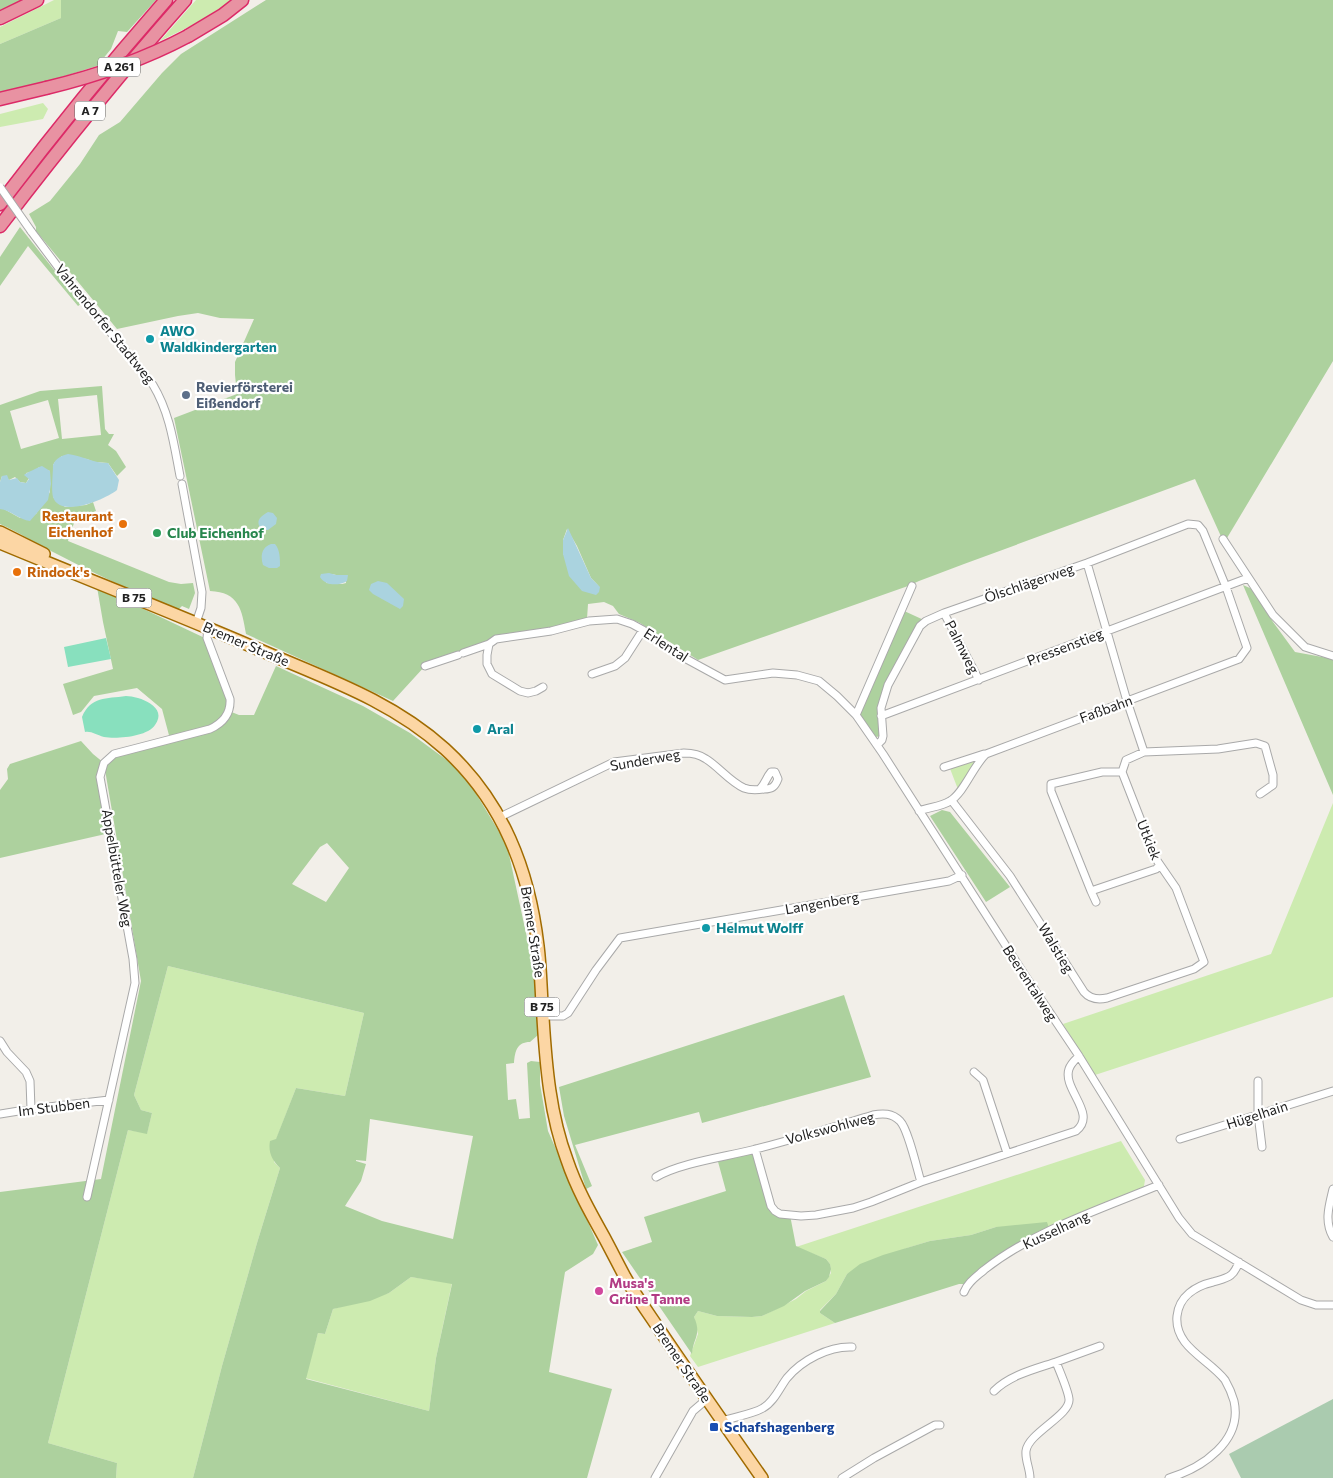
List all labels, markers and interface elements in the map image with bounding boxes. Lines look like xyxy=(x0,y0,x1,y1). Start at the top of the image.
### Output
road number: A 261 xyxy=(98,58,140,76)
road number: A 7 xyxy=(75,102,105,120)
street label: Vahrendorfer Stadtweg xyxy=(52,261,159,387)
place label: AWO Waldkindergarten xyxy=(160,322,277,355)
marker: AWO Waldkindergarten xyxy=(144,333,156,345)
place label: Revierförsterei Eißendorf xyxy=(196,378,293,411)
marker: Revierförsterei Eißendorf xyxy=(180,389,192,401)
place label: Restaurant Eichenhof xyxy=(42,507,113,540)
marker: Restaurant Eichenhof xyxy=(117,518,129,530)
place label: Club Eichenhof xyxy=(167,524,264,541)
marker: Club Eichenhof xyxy=(151,527,163,539)
street label: Ölschlägerweg xyxy=(982,559,1076,606)
place label: Rindock's xyxy=(27,563,90,580)
marker: Rindock's xyxy=(11,566,23,578)
road number: B 75 xyxy=(116,588,152,608)
street label: Palmweg xyxy=(942,617,983,677)
street label: Bremer Straße xyxy=(200,618,292,669)
street label: Erlental xyxy=(641,624,692,665)
street label: Pressenstieg xyxy=(1024,624,1106,669)
street label: Faßbahn xyxy=(1077,691,1135,726)
place label: Aral xyxy=(487,720,514,737)
marker: Aral xyxy=(471,723,483,735)
street label: Sunderweg xyxy=(608,745,682,774)
street label: Appelbütteler Weg xyxy=(99,808,136,929)
street label: Utkiek xyxy=(1134,817,1165,863)
street label: Bremer Straße xyxy=(518,885,549,979)
street label: Langenberg xyxy=(783,888,861,917)
place label: Helmut Wolff xyxy=(716,919,804,936)
street label: Walstieg xyxy=(1035,920,1078,976)
marker: Helmut Wolff xyxy=(700,922,712,934)
street label: Beerentalweg xyxy=(1000,942,1061,1024)
road number: B 75 xyxy=(524,998,560,1016)
street label: Im Stubben xyxy=(17,1094,91,1119)
street label: Hügelhain xyxy=(1224,1097,1290,1132)
street label: Volkswohlweg xyxy=(784,1107,877,1148)
street label: Kusselhang xyxy=(1020,1207,1092,1252)
place label: Musa's Grüne Tanne xyxy=(609,1274,690,1307)
marker: Musa's Grüne Tanne xyxy=(593,1285,605,1297)
street label: Bremer Straße xyxy=(650,1320,715,1406)
place label: Schafshagenberg xyxy=(724,1418,835,1435)
marker: Schafshagenberg xyxy=(708,1421,720,1433)

